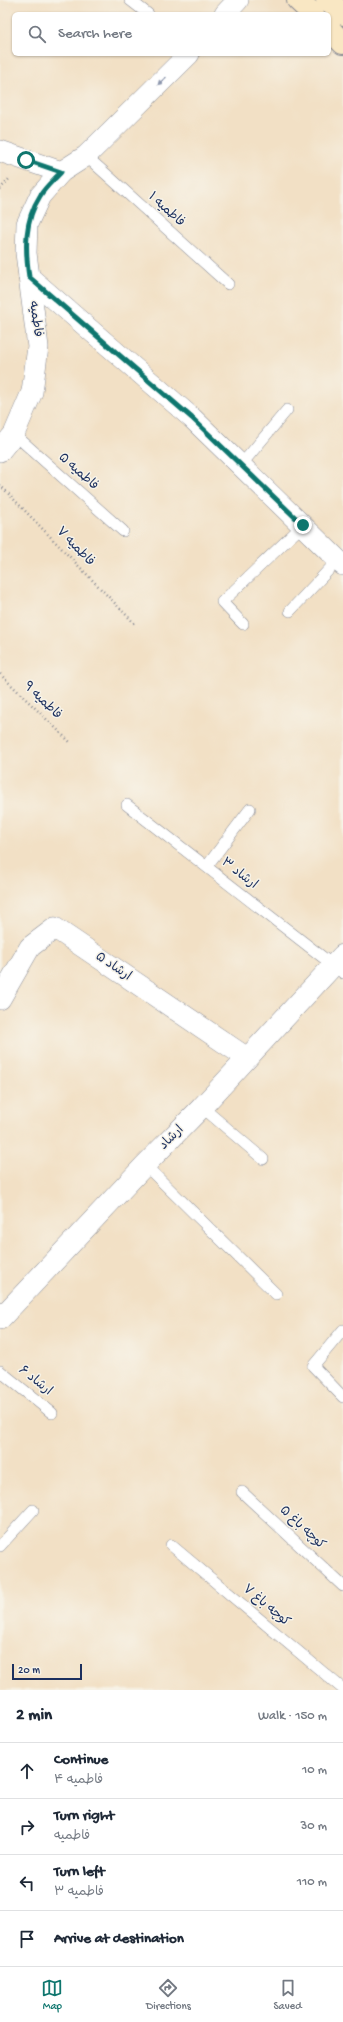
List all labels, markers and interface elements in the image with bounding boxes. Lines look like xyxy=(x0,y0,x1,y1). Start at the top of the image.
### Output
search box xyxy=(12,12,331,56)
icon: search xyxy=(26,23,48,45)
text: Search here xyxy=(58,25,132,43)
one-way arrow xyxy=(157,76,167,86)
route start xyxy=(17,151,35,169)
street label: فاطمیه ۱ xyxy=(145,190,187,230)
street label: فاطمیه xyxy=(25,300,45,338)
street label: فاطمیه ۵ xyxy=(55,450,101,494)
route end xyxy=(294,516,312,534)
street label: فاطمیه ۷ xyxy=(53,524,97,570)
street label: فاطمیه ۹ xyxy=(20,678,65,723)
street label: ارشاد ۳ xyxy=(218,855,260,893)
street label: ارشاد ۵ xyxy=(92,950,134,984)
street label: ارشاد xyxy=(157,1123,187,1153)
street label: ارشاد ۶ xyxy=(15,1362,56,1399)
street label: کوچه باغ ۵ xyxy=(276,1502,330,1553)
street label: کوچه باغ ۷ xyxy=(239,1580,294,1630)
scale bar xyxy=(12,1662,82,1681)
text: 20 m xyxy=(18,1665,40,1677)
text: 2 min xyxy=(16,1706,52,1726)
text: Walk · 150 m xyxy=(258,1709,327,1724)
text: Continue xyxy=(54,1751,108,1769)
icon: ahead xyxy=(16,1760,38,1782)
text: 10 m xyxy=(302,1763,327,1778)
text: فاطمیه ۴ xyxy=(54,1773,103,1788)
text: Turn right xyxy=(54,1807,114,1825)
icon: right xyxy=(16,1816,38,1838)
text: 30 m xyxy=(301,1819,327,1834)
text: فاطمیه xyxy=(54,1829,90,1844)
text: Turn left xyxy=(54,1863,105,1881)
icon: left xyxy=(16,1872,38,1894)
text: 110 m xyxy=(297,1875,327,1890)
text: فاطمیه ۳ xyxy=(54,1885,104,1900)
icon: arrive xyxy=(16,1928,38,1950)
text: Arrive at destination xyxy=(54,1930,184,1948)
tab: Map xyxy=(41,1977,63,2013)
tab: Directions xyxy=(146,1977,191,2013)
tab: Saved xyxy=(273,1977,302,2013)

